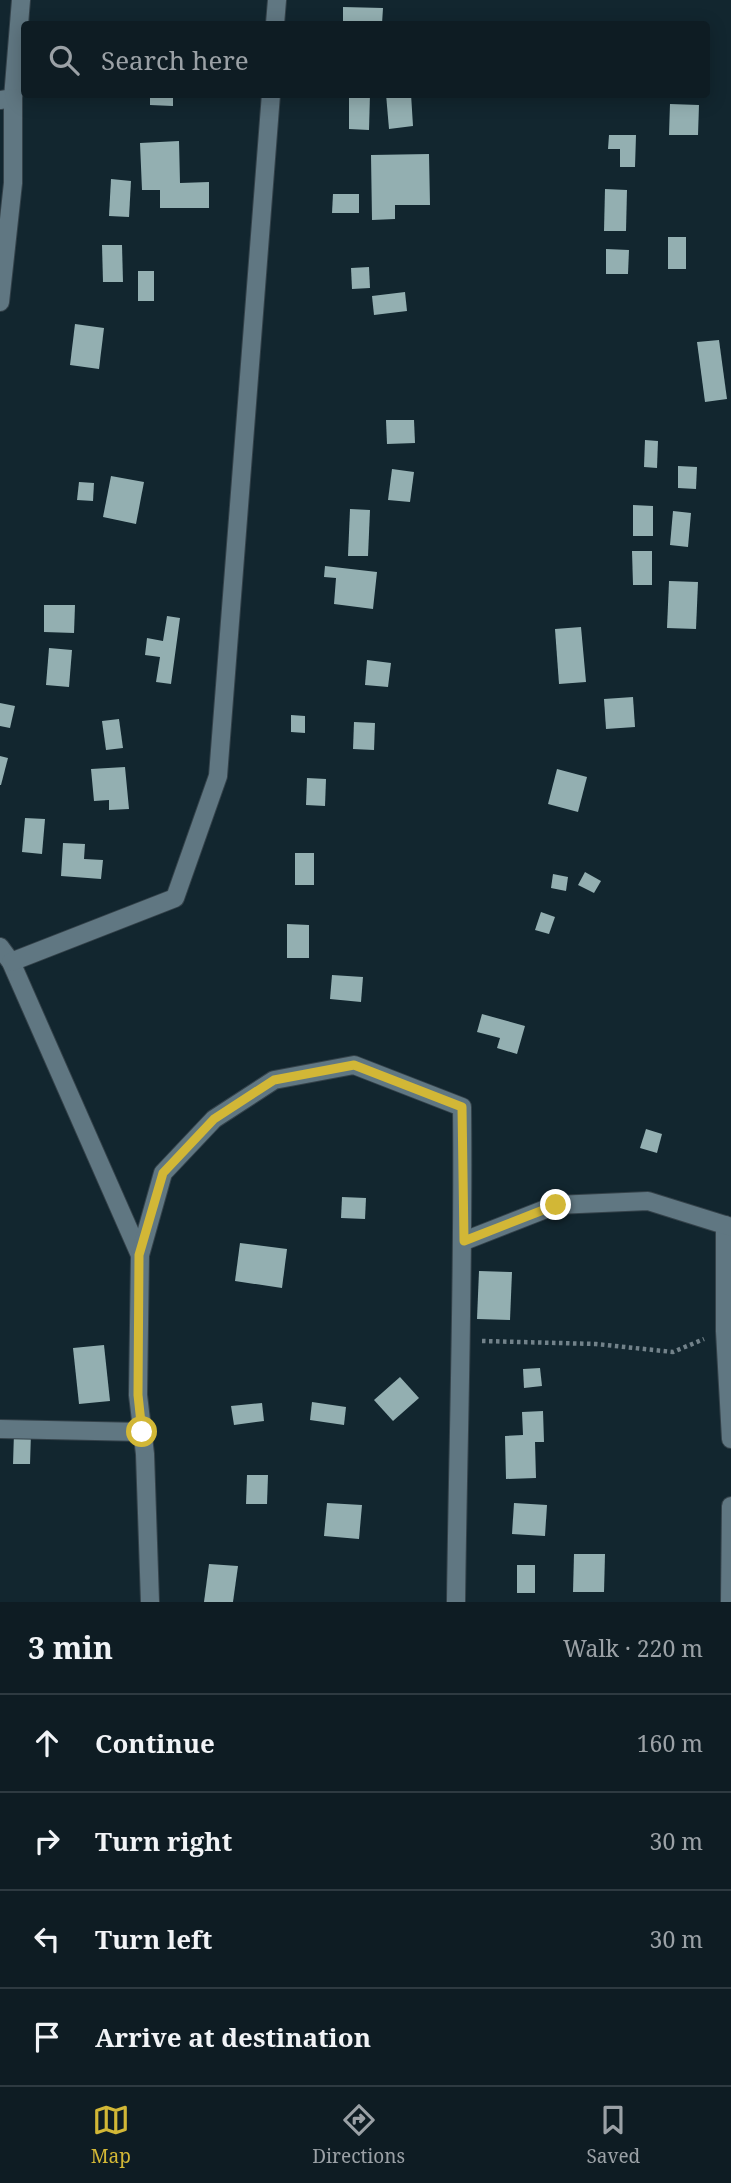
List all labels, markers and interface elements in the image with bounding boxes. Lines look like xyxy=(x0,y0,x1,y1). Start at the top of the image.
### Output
search box xyxy=(21,21,710,98)
icon: search xyxy=(45,41,83,79)
text: Search here xyxy=(101,42,249,78)
route end xyxy=(540,1189,571,1220)
route start xyxy=(126,1416,157,1447)
text: 3 min xyxy=(28,1627,113,1668)
text: Walk · 220 m xyxy=(563,1632,703,1664)
icon: ahead xyxy=(28,1724,66,1762)
text: Continue xyxy=(95,1725,215,1761)
text: 160 m xyxy=(637,1727,703,1759)
icon: right xyxy=(28,1822,66,1860)
text: Turn right xyxy=(95,1823,232,1859)
text: 30 m xyxy=(650,1825,703,1857)
icon: left xyxy=(28,1920,66,1958)
text: Turn left xyxy=(95,1921,212,1957)
text: 30 m xyxy=(650,1923,703,1955)
icon: arrive xyxy=(28,2018,66,2056)
text: Arrive at destination xyxy=(95,2019,371,2055)
tab: Map xyxy=(91,2101,131,2169)
tab: Directions xyxy=(312,2101,405,2169)
tab: Saved xyxy=(586,2101,640,2169)

